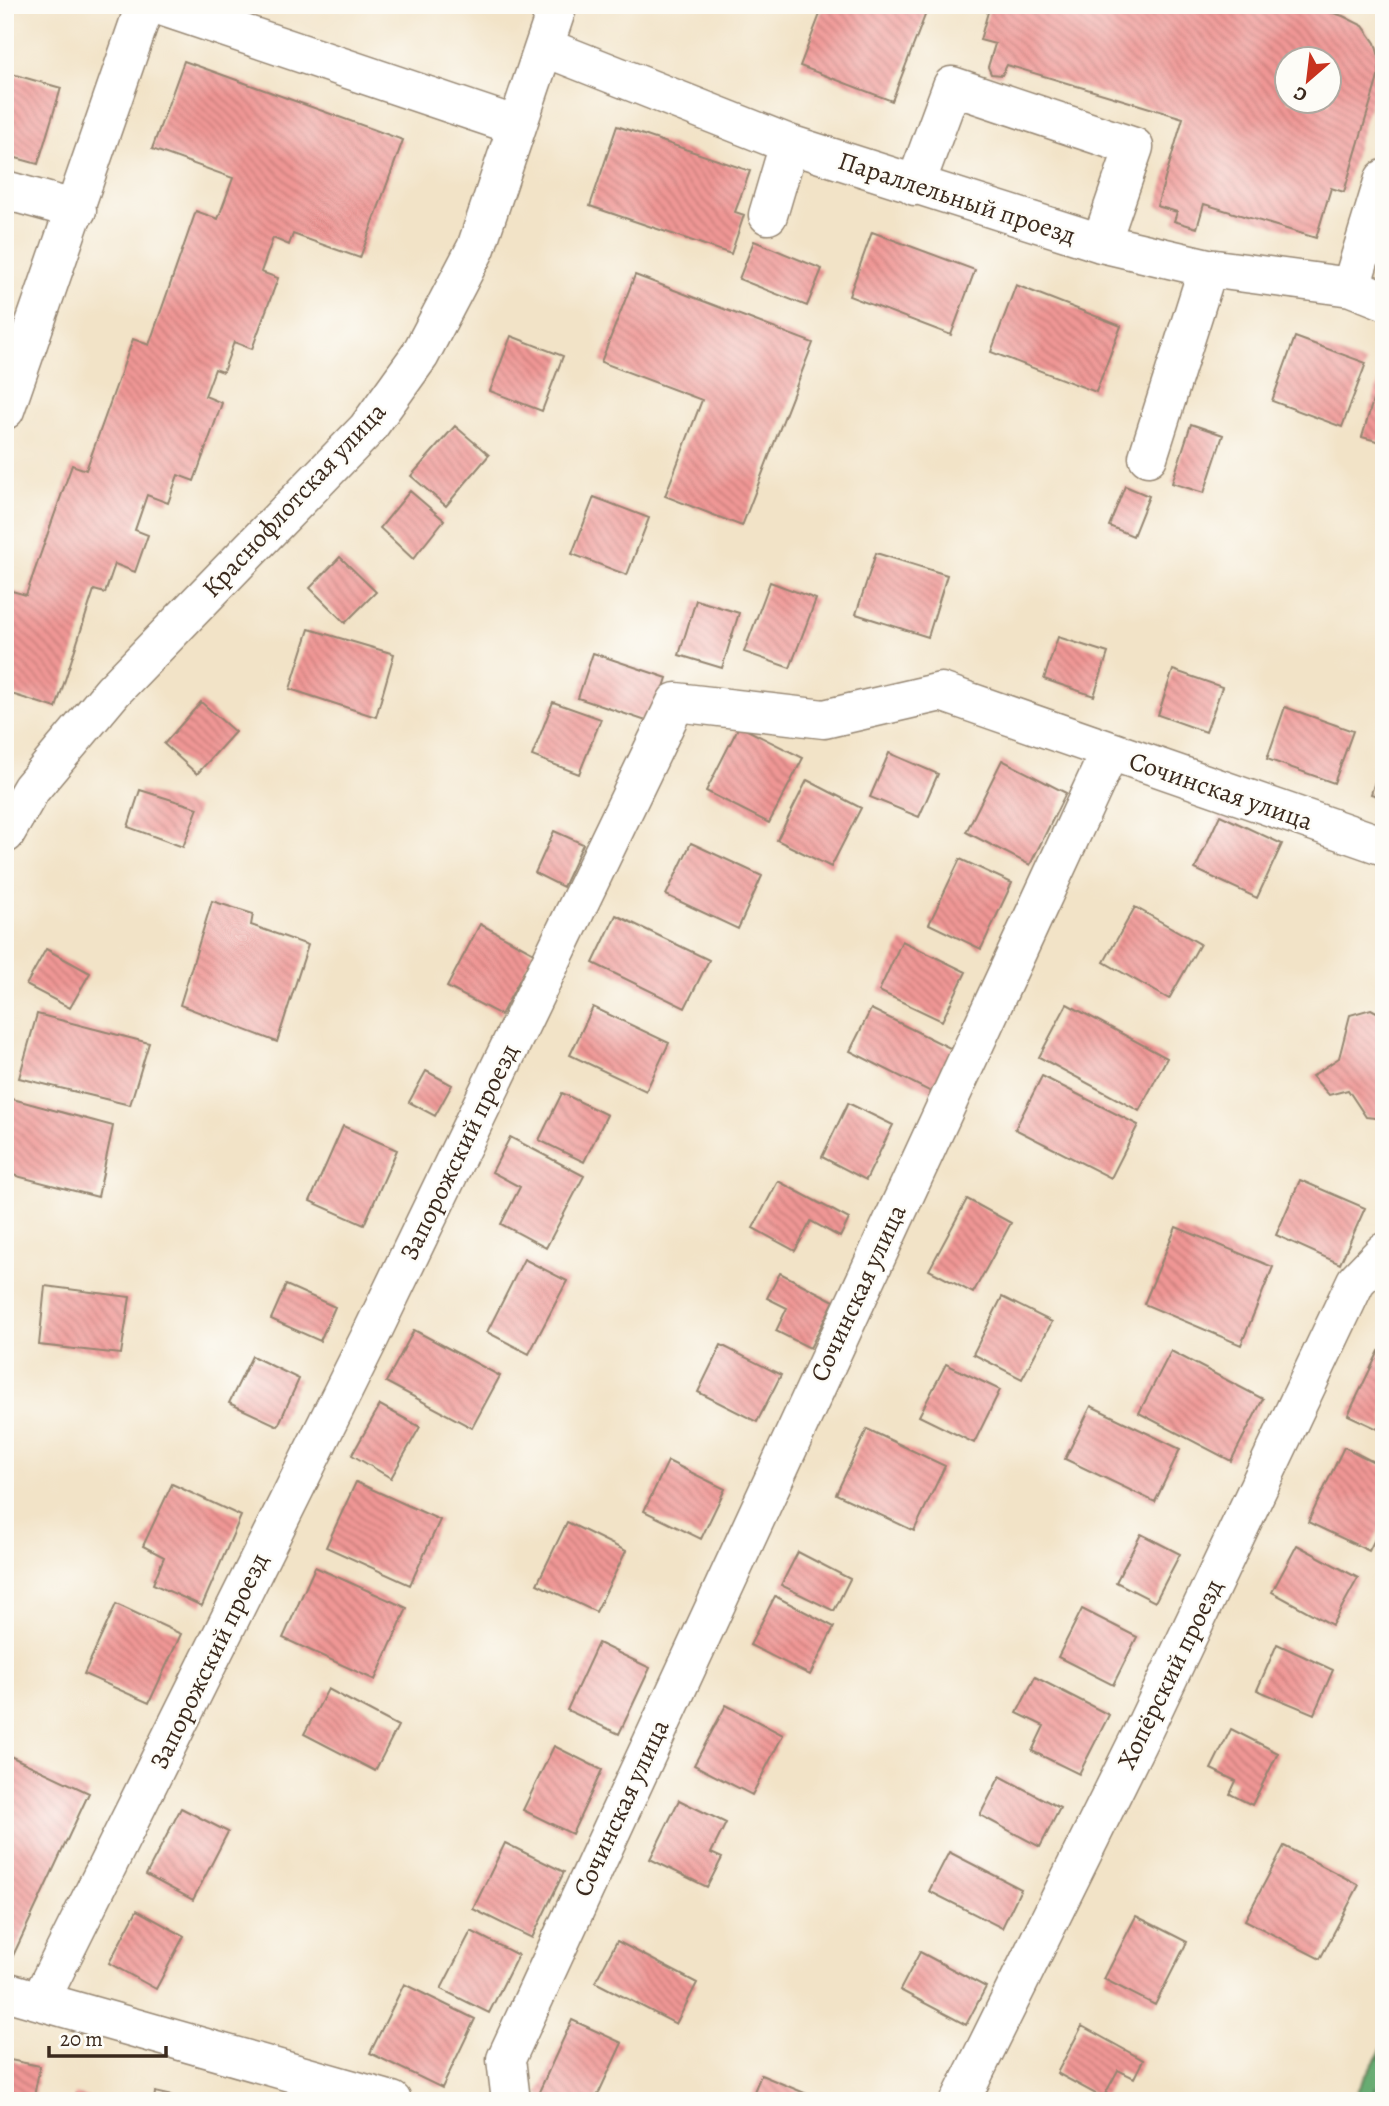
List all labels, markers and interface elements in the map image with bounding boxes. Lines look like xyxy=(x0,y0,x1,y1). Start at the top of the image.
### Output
north arrow xyxy=(1274,46,1344,116)
text: С xyxy=(1289,80,1312,108)
street label: Параллельный проезд xyxy=(834,143,1080,253)
street label: Краснофлотская улица xyxy=(194,395,394,605)
street label: Сочинская улица xyxy=(1125,743,1317,839)
street label: Запорожский проезд xyxy=(391,1038,527,1266)
street label: Сочинская улица xyxy=(802,1199,914,1387)
street label: Запорожский проезд xyxy=(141,1547,277,1775)
street label: Хопёрский проезд xyxy=(1109,1573,1231,1775)
street label: Сочинская улица xyxy=(565,1714,677,1902)
scale bar xyxy=(49,2015,166,2059)
text: 20 m xyxy=(60,2025,103,2053)

